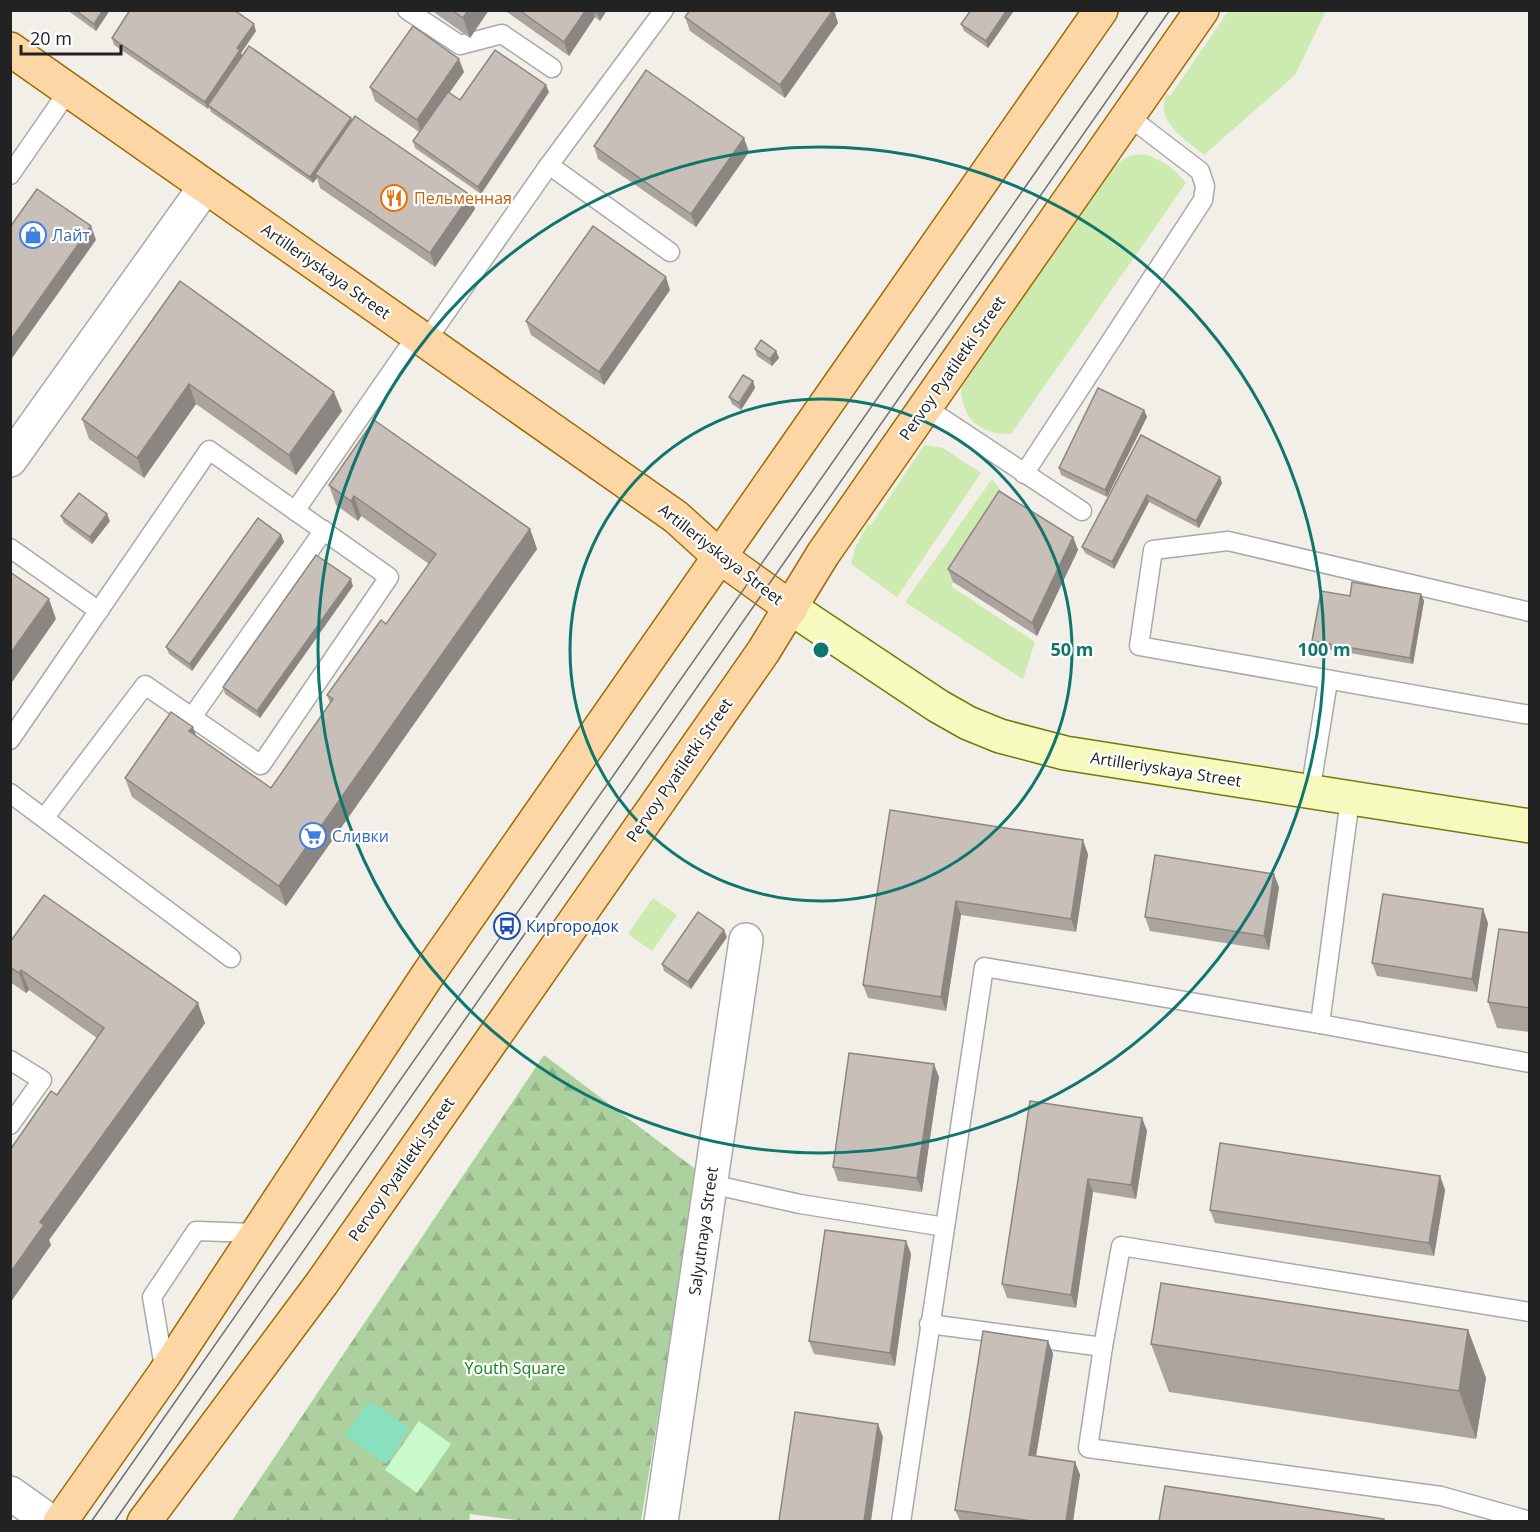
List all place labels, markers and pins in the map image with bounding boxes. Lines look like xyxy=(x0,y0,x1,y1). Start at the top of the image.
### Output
restaurant icon: Пельменная xyxy=(379,183,409,213)
place label: Пельменная xyxy=(414,187,512,209)
shop icon: Лайт xyxy=(18,220,48,250)
place label: Лайт xyxy=(52,224,90,246)
centre of rings xyxy=(811,640,831,660)
supermarket icon: Сливки xyxy=(298,821,328,851)
place label: Сливки xyxy=(332,825,389,847)
bus stop icon: Киргородок xyxy=(492,911,522,941)
place label: Киргородок xyxy=(526,915,619,937)

